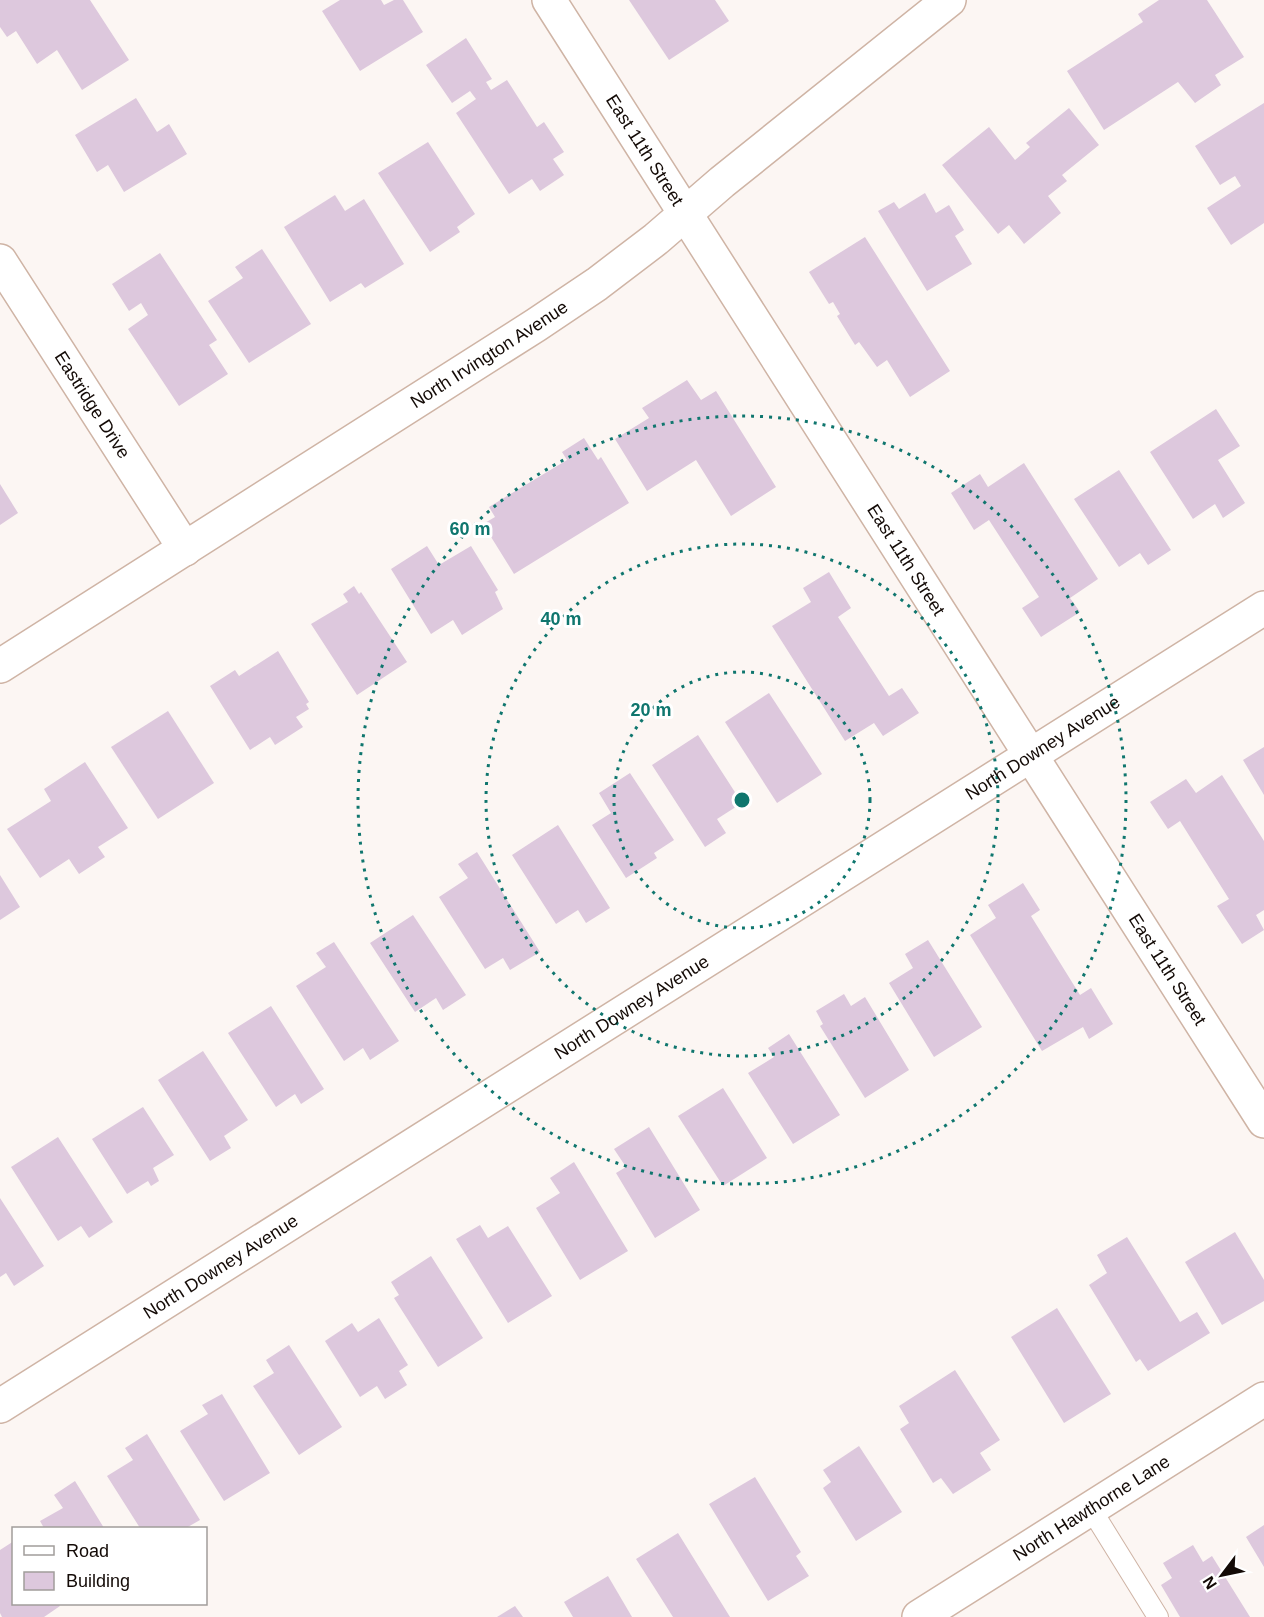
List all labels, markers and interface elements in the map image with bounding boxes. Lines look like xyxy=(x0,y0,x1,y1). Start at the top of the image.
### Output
street label: East 11th Street xyxy=(602,91,688,209)
street label: North Irvington Avenue xyxy=(407,297,572,412)
street label: Eastridge Drive xyxy=(51,348,134,462)
street label: East 11th Street xyxy=(863,501,949,619)
text: 60 m xyxy=(449,519,491,539)
text: 40 m xyxy=(540,609,582,629)
street label: North Downey Avenue xyxy=(962,692,1124,804)
text: 20 m xyxy=(630,700,672,720)
centre of rings xyxy=(732,790,752,810)
street label: East 11th Street xyxy=(1125,910,1210,1029)
street label: North Downey Avenue xyxy=(551,951,713,1063)
street label: North Downey Avenue xyxy=(140,1210,302,1323)
street label: North Hawthorne Lane xyxy=(1010,1451,1173,1565)
legend xyxy=(12,1527,207,1605)
text: Road xyxy=(66,1541,109,1561)
north arrow xyxy=(1192,1545,1252,1605)
text: Building xyxy=(66,1571,130,1591)
text: N xyxy=(1199,1573,1220,1592)

